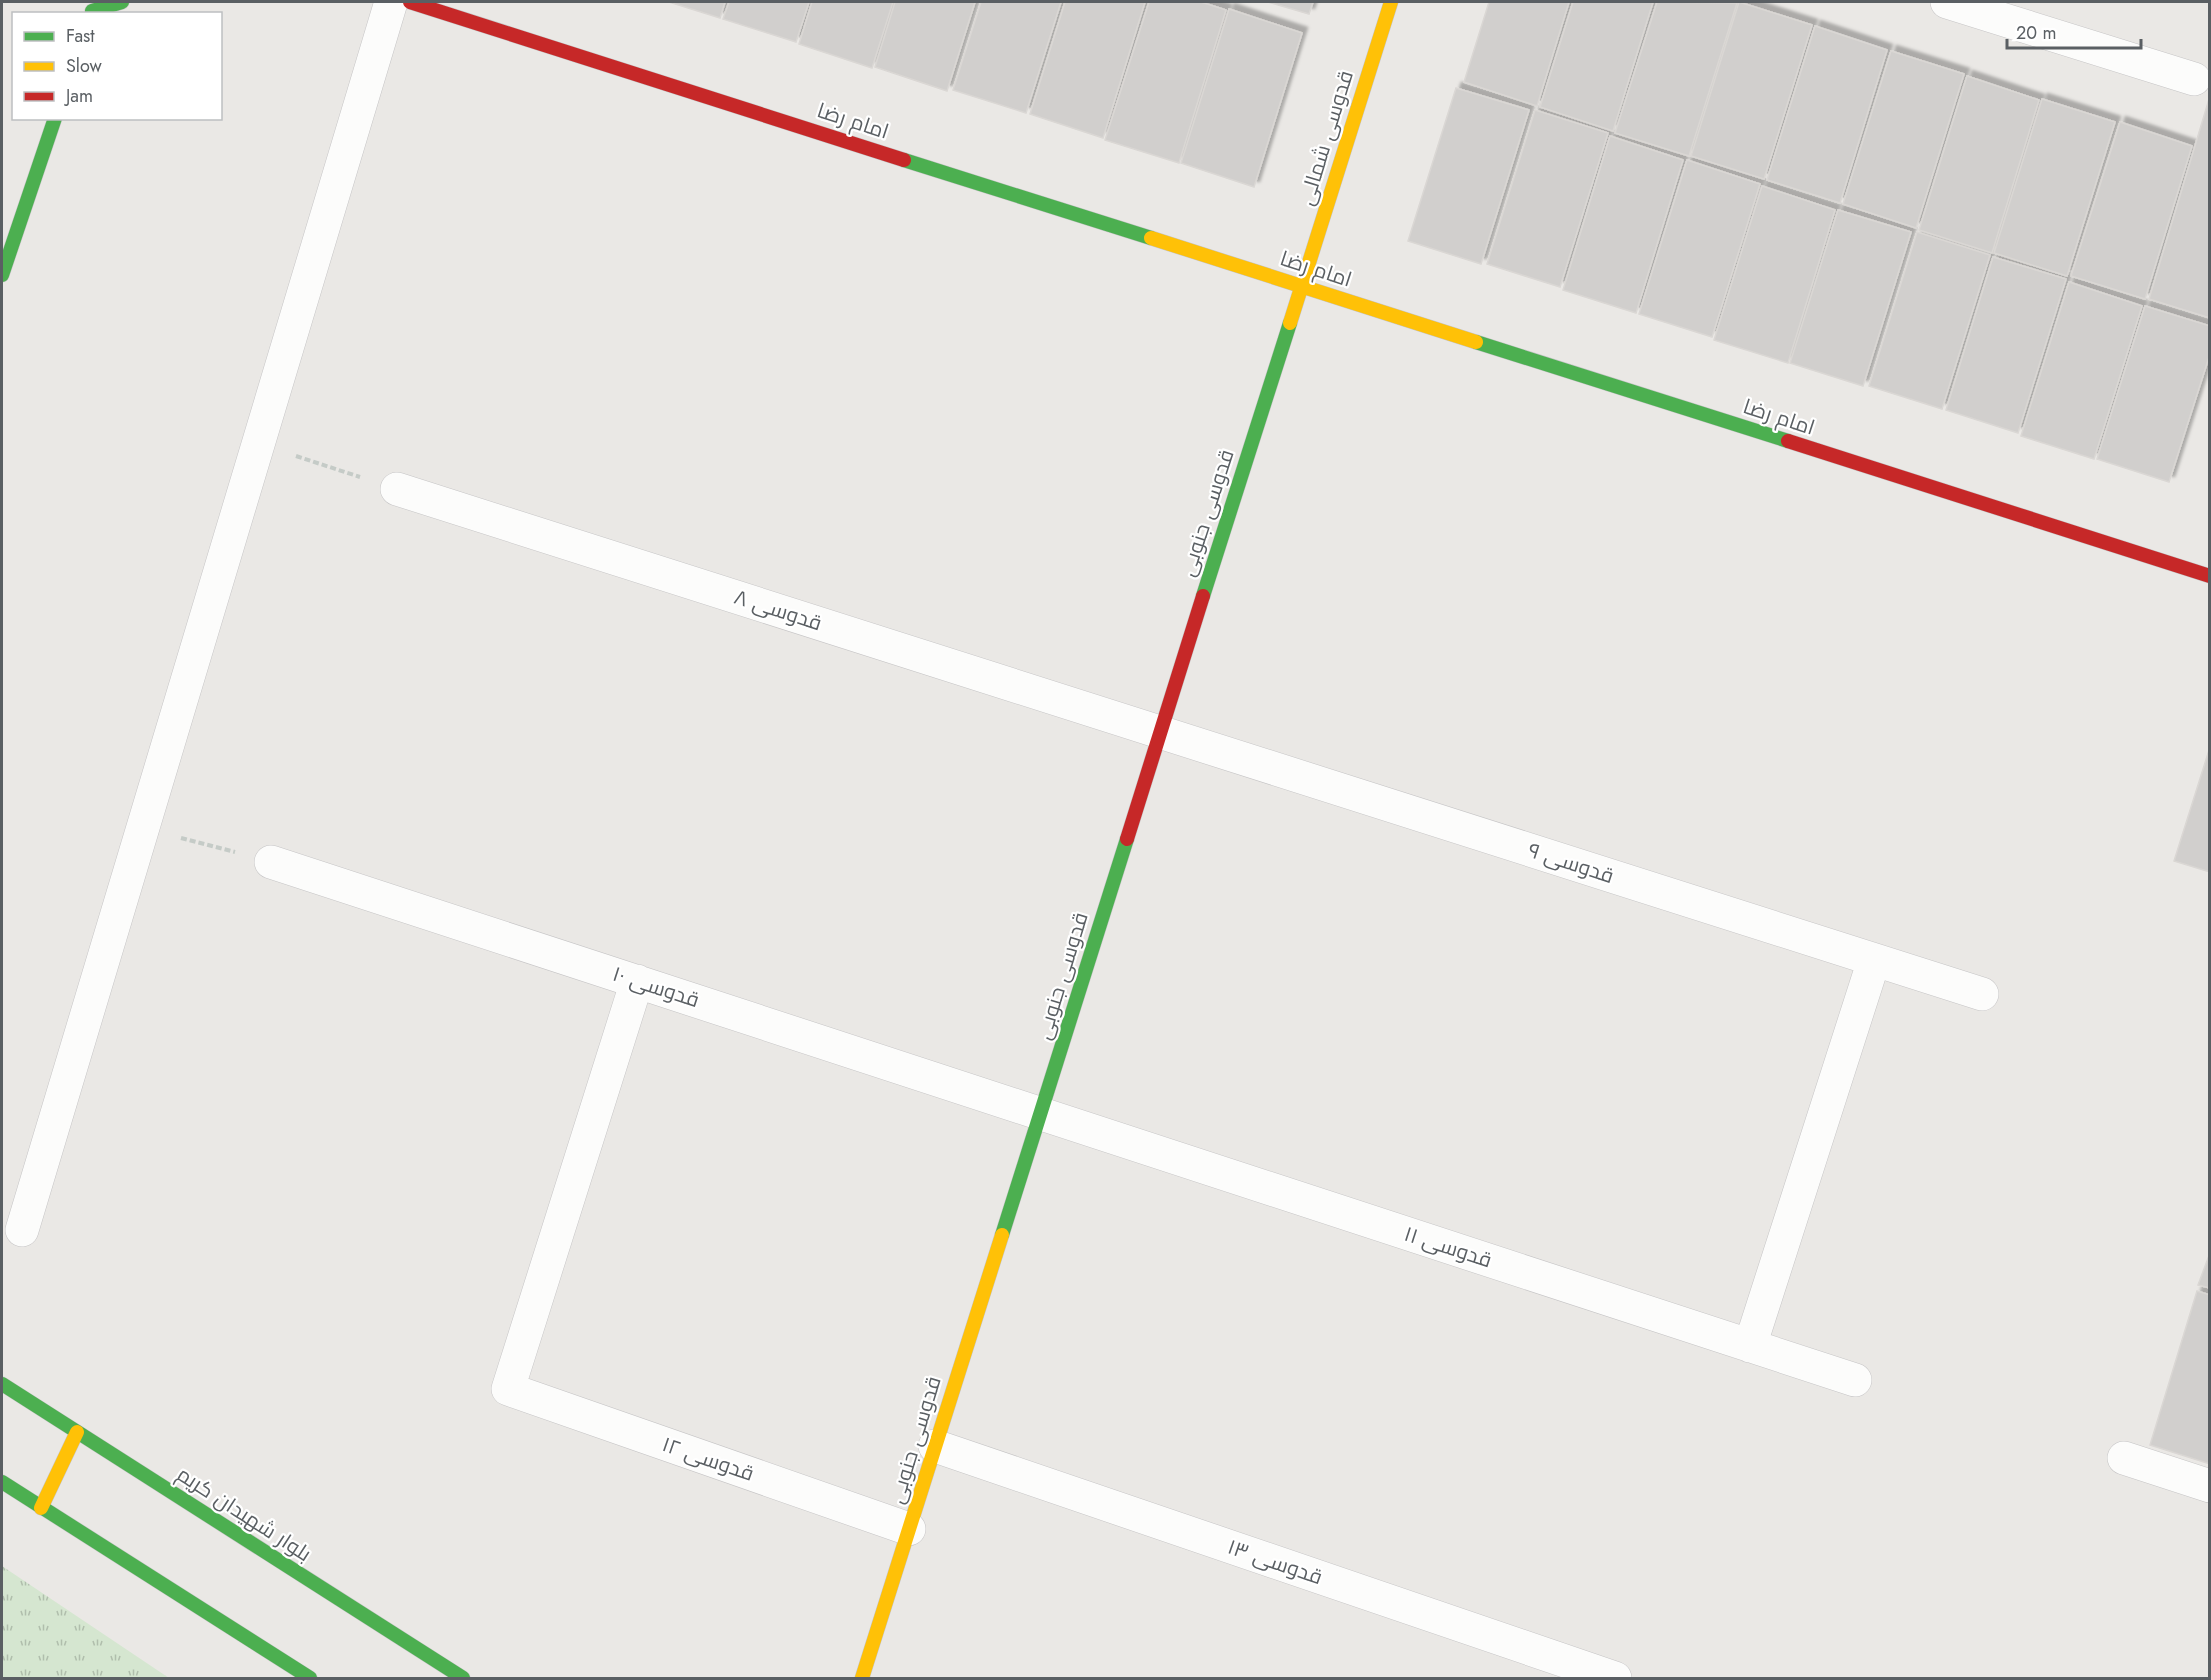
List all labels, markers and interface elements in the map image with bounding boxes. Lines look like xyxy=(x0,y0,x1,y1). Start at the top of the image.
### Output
legend xyxy=(12,12,222,120)
scale bar xyxy=(2007,12,2140,50)
text: 20 m xyxy=(2016,20,2056,46)
text: Fast xyxy=(66,23,95,49)
text: Slow xyxy=(66,53,103,79)
street label: قدوسی شمالی xyxy=(1291,67,1361,209)
text: Jam xyxy=(64,83,93,109)
street label: امام رضا xyxy=(813,95,893,147)
street label: امام رضا xyxy=(1276,243,1356,295)
street label: امام رضا xyxy=(1739,391,1819,443)
street label: قدوسی جنوبی xyxy=(1172,446,1242,580)
street label: قدوسی ۸ xyxy=(730,582,826,638)
street label: قدوسی ۹ xyxy=(1524,835,1618,891)
street label: قدوسی جنوبی xyxy=(1028,909,1096,1043)
street label: قدوسی ۱۰ xyxy=(609,959,703,1015)
street label: قدوسی ۱۱ xyxy=(1400,1219,1496,1275)
street label: قدوسی جنوبی xyxy=(881,1373,949,1507)
street label: قدوسی ۱۲ xyxy=(658,1429,758,1489)
street label: بلوار شهیدان کریم xyxy=(171,1459,317,1569)
street label: قدوسی ۱۳ xyxy=(1224,1532,1326,1592)

